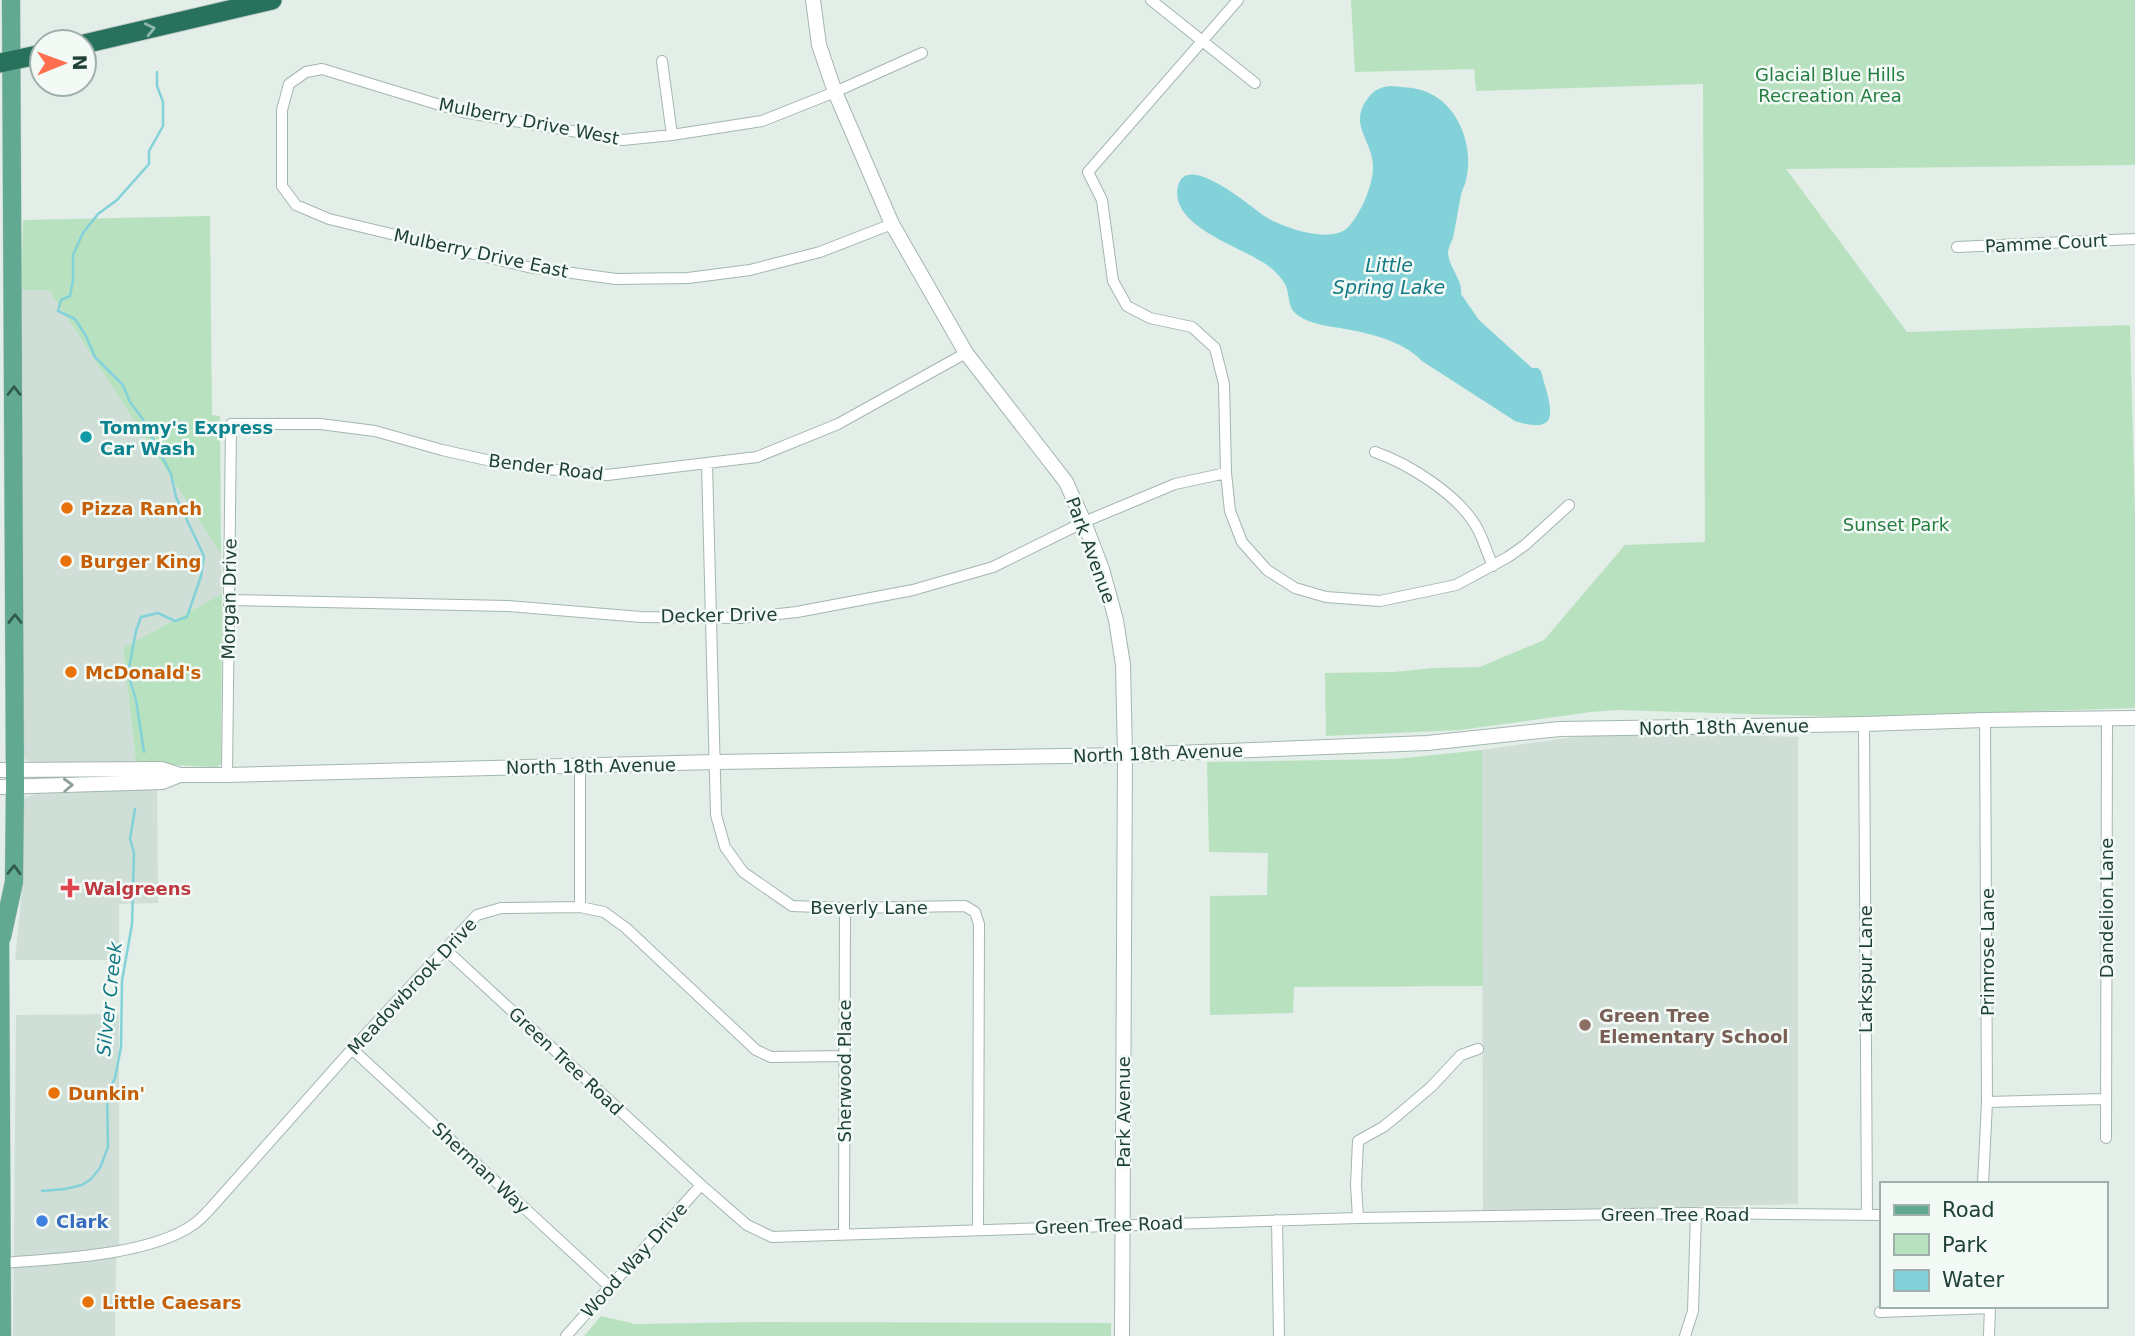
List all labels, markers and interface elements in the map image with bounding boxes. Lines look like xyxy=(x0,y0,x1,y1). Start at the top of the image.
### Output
one-way arrow xyxy=(144,22,156,37)
north arrow xyxy=(28,28,98,98)
text: N xyxy=(69,55,91,71)
park label: Glacial Blue Hills Recreation Area xyxy=(1755,64,1905,106)
street label: Mulberry Drive West xyxy=(437,93,621,149)
street label: Mulberry Drive East xyxy=(392,224,570,282)
street label: Pamme Court xyxy=(1984,229,2108,257)
water label: Little Spring Lake xyxy=(1333,254,1445,298)
one-way arrow xyxy=(6,385,21,396)
place label: Tommy's Express Car Wash xyxy=(100,417,273,459)
marker: Tommy's Express Car Wash xyxy=(78,429,94,445)
street label: Bender Road xyxy=(487,450,605,484)
street label: Park Avenue xyxy=(1062,494,1120,606)
place label: Pizza Ranch xyxy=(81,498,202,519)
marker: Pizza Ranch xyxy=(59,500,75,516)
park label: Sunset Park xyxy=(1843,514,1950,535)
street label: Morgan Drive xyxy=(217,538,241,660)
place label: Burger King xyxy=(80,551,201,572)
marker: Burger King xyxy=(58,553,74,569)
street label: Decker Drive xyxy=(660,603,778,627)
one-way arrow xyxy=(7,613,23,623)
place label: McDonald's xyxy=(85,662,201,683)
marker: McDonald's xyxy=(63,664,79,680)
street label: North 18th Avenue xyxy=(1639,715,1809,739)
street label: North 18th Avenue xyxy=(1073,740,1243,766)
street label: North 18th Avenue xyxy=(506,754,676,778)
one-way arrow xyxy=(63,777,74,792)
street label: Dandelion Lane xyxy=(2096,838,2117,978)
one-way arrow xyxy=(6,865,22,875)
place label: Walgreens xyxy=(84,878,191,899)
marker: Walgreens xyxy=(62,880,78,896)
street label: Primrose Lane xyxy=(1977,888,1998,1016)
street label: Beverly Lane xyxy=(810,897,928,918)
street label: Larkspur Lane xyxy=(1855,905,1876,1033)
street label: Meadowbrook Drive xyxy=(343,913,481,1059)
water label: Silver Creek xyxy=(92,940,126,1057)
street label: Sherwood Place xyxy=(834,999,855,1143)
street label: Green Tree Road xyxy=(504,1003,628,1119)
place label: Green Tree Elementary School xyxy=(1599,1005,1788,1047)
marker: Green Tree Elementary School xyxy=(1577,1017,1593,1033)
street label: Park Avenue xyxy=(1113,1056,1134,1168)
place label: Dunkin' xyxy=(68,1083,145,1104)
marker: Dunkin' xyxy=(46,1085,62,1101)
street label: Sherman Way xyxy=(428,1118,534,1219)
legend xyxy=(1880,1182,2107,1308)
street label: Wood Way Drive xyxy=(577,1198,691,1322)
text: Road xyxy=(1942,1198,1995,1222)
street label: Green Tree Road xyxy=(1601,1204,1749,1225)
place label: Clark xyxy=(56,1211,109,1232)
street label: Green Tree Road xyxy=(1034,1212,1184,1238)
marker: Clark xyxy=(34,1213,50,1229)
text: Park xyxy=(1942,1233,1988,1257)
text: Water xyxy=(1942,1268,2004,1292)
place label: Little Caesars xyxy=(102,1292,242,1313)
marker: Little Caesars xyxy=(80,1294,96,1310)

